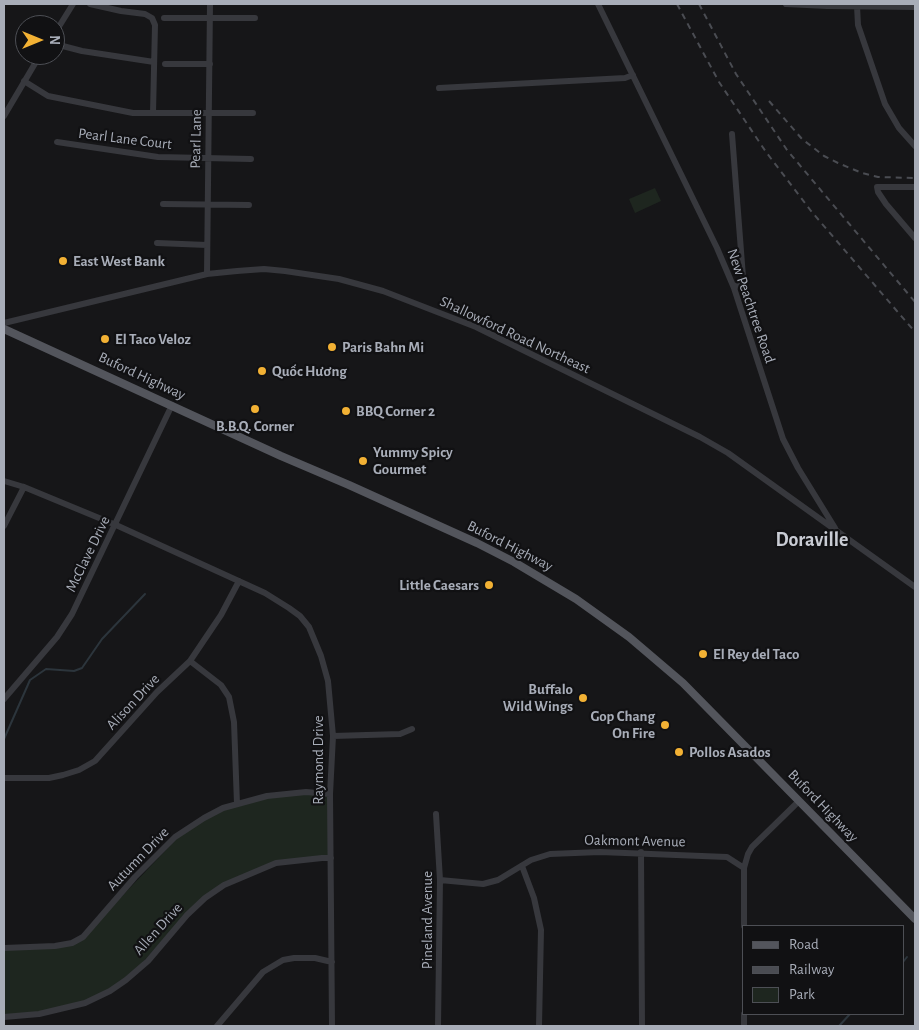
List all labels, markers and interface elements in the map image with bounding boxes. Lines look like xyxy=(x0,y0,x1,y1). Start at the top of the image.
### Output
north arrow xyxy=(15,15,65,65)
text: N xyxy=(47,35,61,45)
street label: Pearl Lane xyxy=(186,109,206,169)
street label: Pearl Lane Court xyxy=(77,124,173,154)
street label: New Peachtree Road xyxy=(723,246,779,366)
place label: East West Bank xyxy=(73,252,165,270)
marker: East West Bank xyxy=(57,255,69,267)
street label: Shallowford Road Northeast xyxy=(437,292,593,378)
place label: El Taco Veloz xyxy=(115,330,191,348)
marker: El Taco Veloz xyxy=(99,333,111,345)
place label: Paris Bahn Mi xyxy=(342,338,424,356)
marker: Paris Bahn Mi xyxy=(326,341,338,353)
street label: Buford Highway xyxy=(96,348,188,404)
place label: Quốc Hương xyxy=(272,362,347,380)
marker: Quốc Hương xyxy=(256,365,268,377)
place label: BBQ Corner 2 xyxy=(356,402,435,420)
marker: B.B.Q. Corner xyxy=(249,403,261,415)
marker: BBQ Corner 2 xyxy=(340,405,352,417)
place label: B.B.Q. Corner xyxy=(216,417,294,435)
place label: Yummy Spicy Gourmet xyxy=(373,443,453,478)
marker: Yummy Spicy Gourmet xyxy=(357,455,369,467)
street label: McClave Drive xyxy=(62,513,114,595)
street label: Buford Highway xyxy=(464,517,556,575)
district label: Doraville xyxy=(775,528,849,552)
place label: Little Caesars xyxy=(399,576,479,594)
marker: Little Caesars xyxy=(483,579,495,591)
place label: El Rey del Taco xyxy=(713,645,800,663)
marker: El Rey del Taco xyxy=(697,648,709,660)
street label: Alison Drive xyxy=(102,670,164,734)
place label: Buffalo Wild Wings xyxy=(503,680,573,715)
marker: Buffalo Wild Wings xyxy=(577,692,589,704)
place label: Gop Chang On Fire xyxy=(590,707,655,742)
street label: Raymond Drive xyxy=(309,715,327,805)
marker: Gop Chang On Fire xyxy=(659,719,671,731)
place label: Pollos Asados xyxy=(689,743,771,761)
marker: Pollos Asados xyxy=(673,746,685,758)
street label: Buford Highway xyxy=(784,766,862,846)
street label: Autumn Drive xyxy=(103,823,173,895)
street label: Oakmont Avenue xyxy=(584,831,686,851)
street label: Pineland Avenue xyxy=(418,871,436,969)
street label: Allen Drive xyxy=(130,899,186,959)
legend xyxy=(742,925,904,1015)
text: Road xyxy=(789,937,819,952)
text: Railway xyxy=(789,962,834,977)
text: Park xyxy=(789,987,815,1002)

